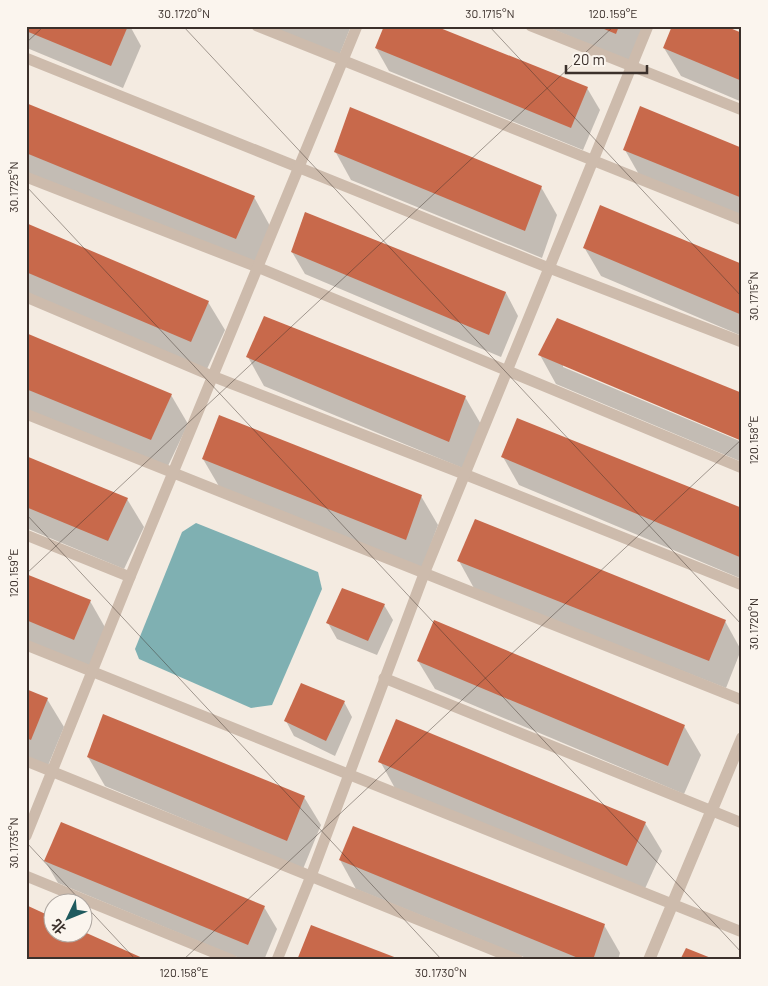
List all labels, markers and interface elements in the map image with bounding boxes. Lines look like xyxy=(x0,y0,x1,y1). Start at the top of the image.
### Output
text: 30.1720°N xyxy=(158,6,210,20)
text: 30.1715°N xyxy=(465,6,515,20)
text: 120.159°E xyxy=(588,6,638,20)
scale bar xyxy=(566,42,647,74)
text: 20 m xyxy=(573,50,605,68)
text: 30.1725°N xyxy=(6,161,20,213)
text: 30.1715°N xyxy=(746,271,760,321)
text: 120.158°E xyxy=(746,415,760,465)
text: 120.159°E xyxy=(6,548,20,598)
text: 30.1720°N xyxy=(746,598,760,650)
text: 30.1735°N xyxy=(6,817,20,869)
north arrow xyxy=(42,894,92,944)
text: 北 xyxy=(47,916,69,938)
text: 120.158°E xyxy=(159,965,209,979)
text: 30.1730°N xyxy=(415,965,467,979)

